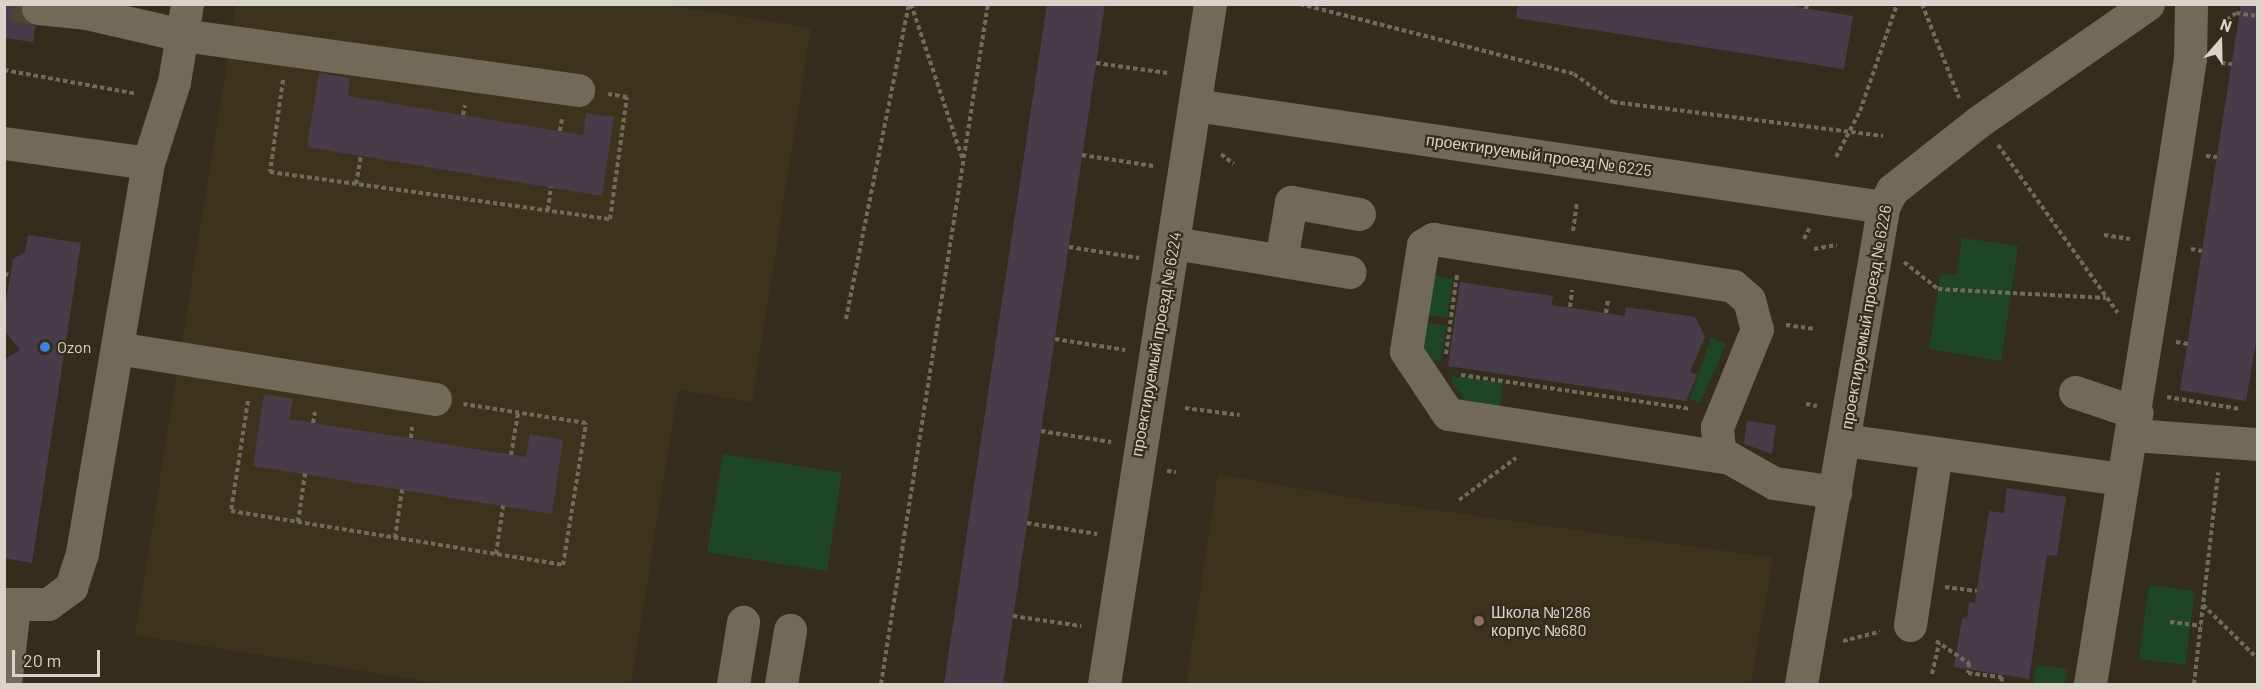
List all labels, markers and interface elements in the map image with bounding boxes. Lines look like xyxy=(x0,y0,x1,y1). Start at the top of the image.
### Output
north arrow xyxy=(2190,12,2250,72)
text: N xyxy=(2218,14,2235,35)
street label: проектируемый проезд № 6225 xyxy=(1425,130,1653,180)
street label: проектируемый проезд № 6226 xyxy=(1837,203,1895,431)
street label: проектируемый проезд № 6224 xyxy=(1127,230,1185,458)
place label: Ozon xyxy=(57,337,91,357)
marker: Ozon xyxy=(38,340,52,354)
place label: Школа №1286 корпус №680 xyxy=(1491,602,1591,640)
marker: Школа №1286 корпус №680 xyxy=(1472,614,1486,628)
scale bar xyxy=(15,638,104,676)
text: 20 m xyxy=(23,649,61,671)

